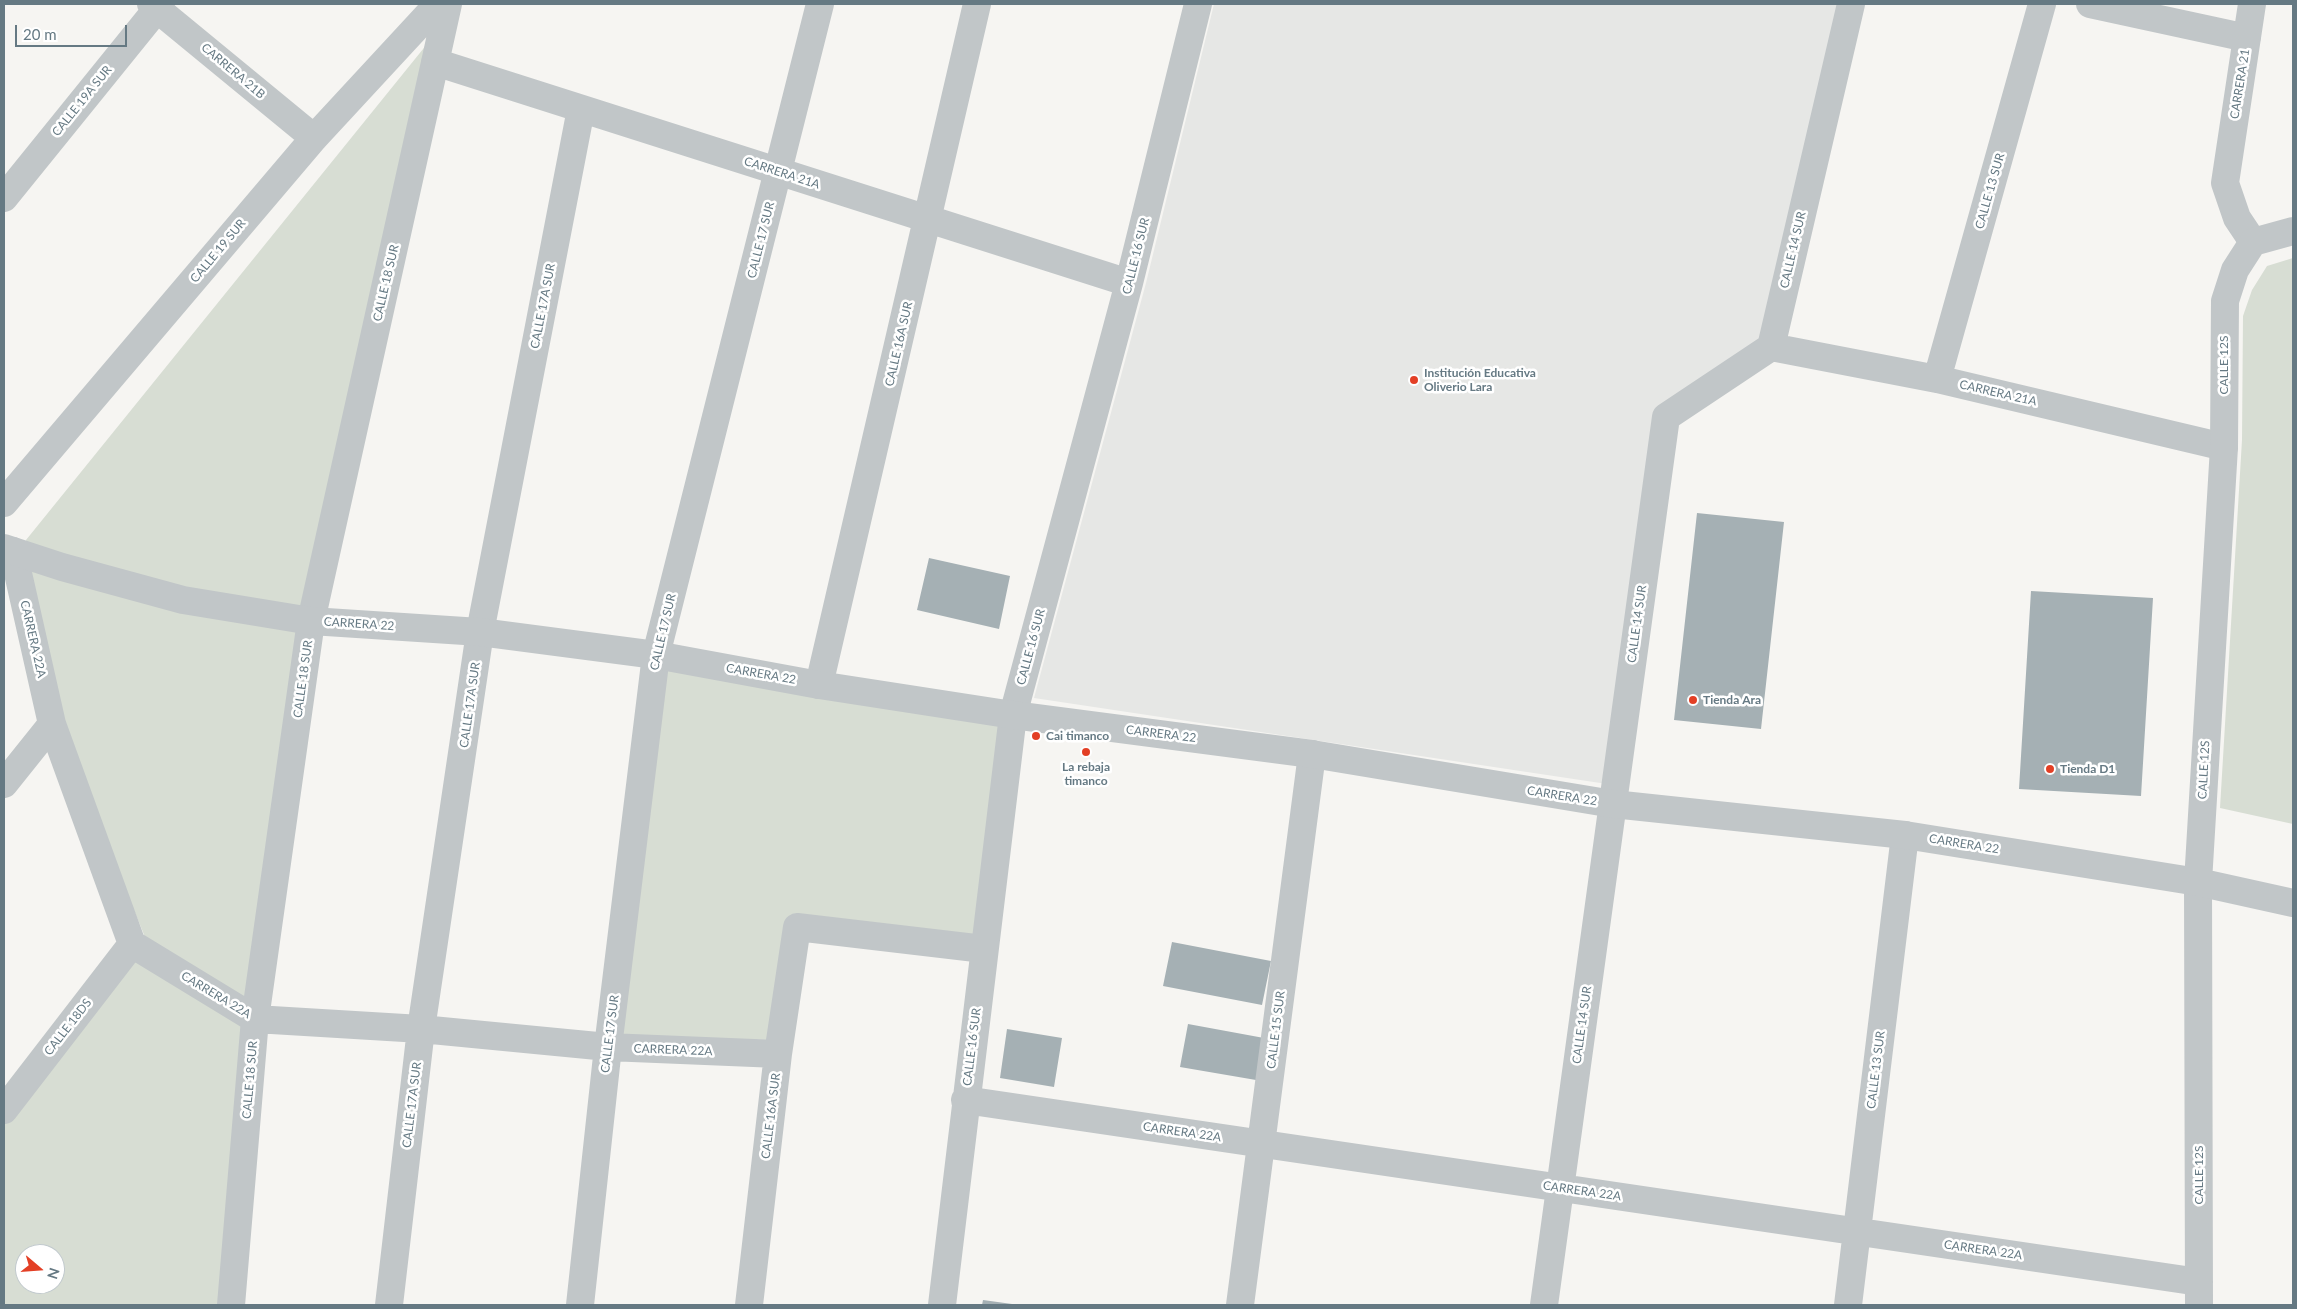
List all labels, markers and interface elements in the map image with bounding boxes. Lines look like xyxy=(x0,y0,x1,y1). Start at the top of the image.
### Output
scale bar xyxy=(18,15,130,47)
text: 20 m xyxy=(23,25,57,43)
street label: CARRERA 21B xyxy=(198,40,268,102)
street label: CARRERA 21 xyxy=(2227,48,2253,120)
street label: CALLE 19A SUR xyxy=(49,63,115,139)
street label: CALLE 13 SUR xyxy=(1972,151,2008,231)
street label: CARRERA 21A xyxy=(742,154,822,192)
street label: CALLE 17 SUR xyxy=(745,200,777,280)
street label: CALLE 14 SUR xyxy=(1777,210,1809,290)
street label: CALLE 19 SUR xyxy=(187,216,249,286)
street label: CALLE 16 SUR xyxy=(1120,216,1152,296)
street label: CALLE 18 SUR xyxy=(370,243,402,323)
street label: CALLE 17A SUR xyxy=(528,262,558,350)
street label: CALLE 16A SUR xyxy=(882,300,916,388)
street label: CALLE 12S xyxy=(2217,336,2231,394)
place label: Institución Educativa Oliverio Lara xyxy=(1424,366,1536,394)
marker: Institución Educativa Oliverio Lara xyxy=(1408,374,1420,386)
street label: CARRERA 21A xyxy=(1958,377,2038,409)
street label: CALLE 14 SUR xyxy=(1624,584,1650,664)
street label: CALLE 17 SUR xyxy=(647,592,679,672)
street label: CARRERA 22A xyxy=(17,599,49,679)
street label: CALLE 16 SUR xyxy=(1014,607,1048,687)
street label: CARRERA 22 xyxy=(323,614,395,634)
street label: CALLE 18 SUR xyxy=(290,639,316,719)
street label: CALLE 17A SUR xyxy=(457,661,483,749)
street label: CARRERA 22 xyxy=(725,661,797,687)
place label: Tienda Ara xyxy=(1703,693,1761,707)
marker: Tienda Ara xyxy=(1687,694,1699,706)
street label: CARRERA 22 xyxy=(1125,723,1197,745)
place label: Cai timanco xyxy=(1046,729,1109,743)
marker: Cai timanco xyxy=(1030,730,1042,742)
street label: CALLE 12S xyxy=(2195,740,2213,800)
marker: La rebaja timanco xyxy=(1080,746,1092,758)
place label: La rebaja timanco xyxy=(1062,760,1110,788)
place label: Tienda D1 xyxy=(2060,762,2115,776)
marker: Tienda D1 xyxy=(2044,763,2056,775)
street label: CARRERA 22 xyxy=(1526,783,1598,809)
street label: CARRERA 22 xyxy=(1928,831,2000,857)
street label: CARRERA 22A xyxy=(178,969,254,1021)
street label: CALLE 14 SUR xyxy=(1569,985,1595,1065)
street label: CALLE 15 SUR xyxy=(1264,990,1288,1070)
street label: CALLE 17 SUR xyxy=(598,994,622,1074)
street label: CALLE 18DS xyxy=(41,996,95,1058)
street label: CALLE 16 SUR xyxy=(960,1007,984,1087)
street label: CALLE 13 SUR xyxy=(1864,1030,1888,1110)
street label: CALLE 18 SUR xyxy=(239,1040,261,1120)
street label: CARRERA 22A xyxy=(633,1041,713,1059)
street label: CALLE 17A SUR xyxy=(400,1061,424,1149)
street label: CALLE 16A SUR xyxy=(759,1072,783,1160)
street label: CARRERA 22A xyxy=(1142,1119,1222,1145)
street label: CALLE 12S xyxy=(2192,1146,2206,1204)
street label: CARRERA 22A xyxy=(1542,1178,1622,1204)
street label: CARRERA 22A xyxy=(1943,1237,2023,1263)
north arrow xyxy=(15,1244,65,1294)
text: N xyxy=(44,1266,64,1281)

